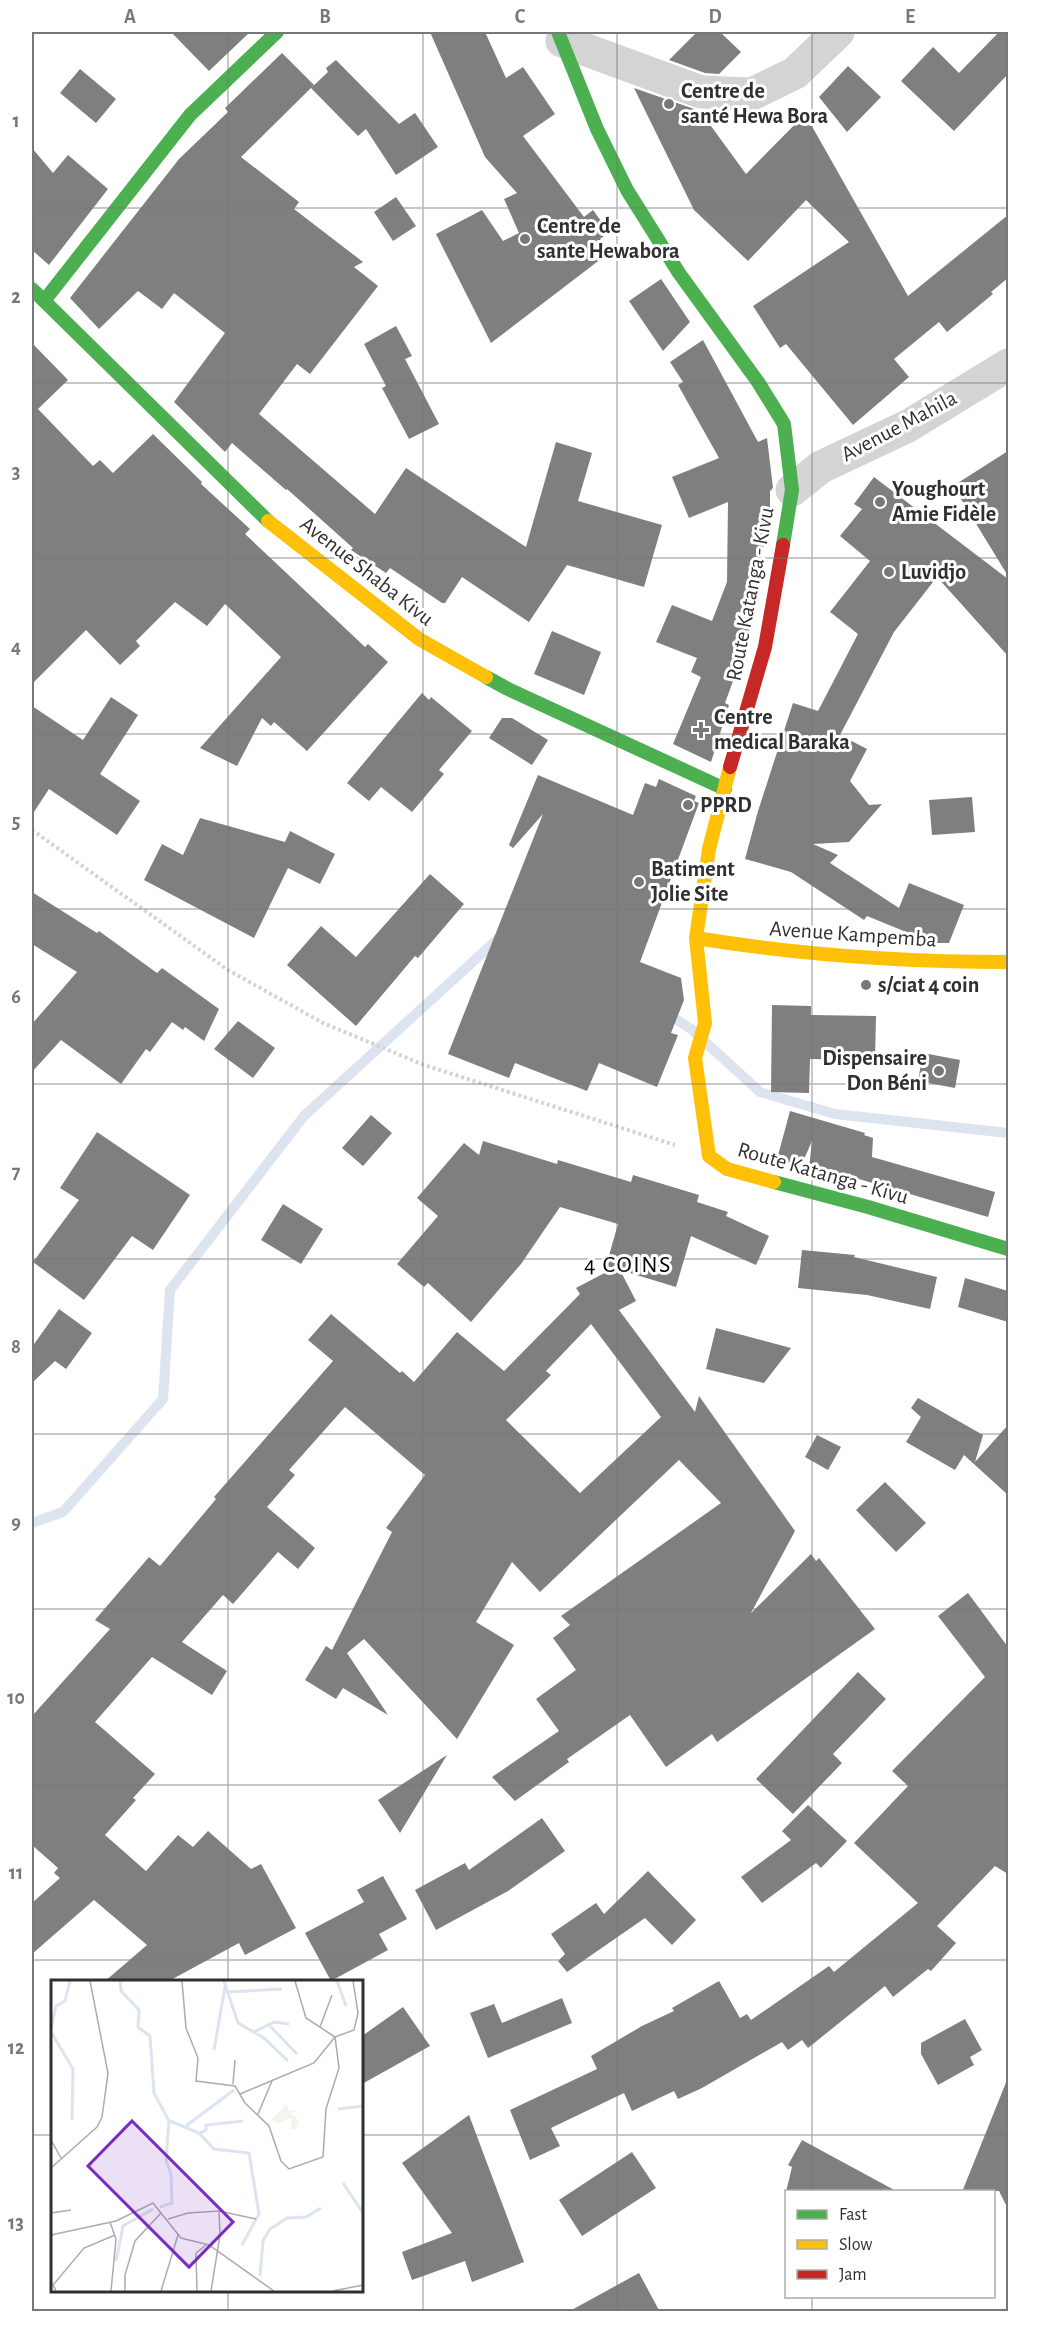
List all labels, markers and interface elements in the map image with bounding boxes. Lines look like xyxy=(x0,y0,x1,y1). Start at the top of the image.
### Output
text: A xyxy=(124,7,136,27)
text: B xyxy=(319,7,331,27)
text: C xyxy=(515,7,526,27)
text: D xyxy=(708,7,722,27)
text: E xyxy=(905,7,915,27)
place label: Centre de santé Hewa Bora xyxy=(681,80,829,127)
marker: Centre de santé Hewa Bora xyxy=(662,97,676,111)
text: 1 xyxy=(12,111,20,131)
place label: Centre de sante Hewabora xyxy=(537,215,680,262)
marker: Centre de sante Hewabora xyxy=(518,232,532,246)
text: 2 xyxy=(11,287,21,307)
street label: Avenue Mahila xyxy=(838,386,960,466)
text: 3 xyxy=(12,462,20,482)
place label: Youghourt Amie Fidèle xyxy=(892,478,996,525)
marker: Youghourt Amie Fidèle xyxy=(873,495,887,509)
street label: Route Katanga - Kivu xyxy=(722,505,778,683)
street label: Avenue Shaba Kivu xyxy=(296,512,438,630)
place label: Luvidjo xyxy=(901,561,966,584)
marker: Luvidjo xyxy=(882,565,896,579)
text: 4 xyxy=(11,637,21,657)
place label: Centre medical Baraka xyxy=(714,706,850,753)
marker: Centre medical Baraka xyxy=(692,721,710,739)
place label: PPRD xyxy=(700,794,752,816)
marker: PPRD xyxy=(681,798,695,812)
text: 5 xyxy=(12,812,20,832)
place label: Batiment Jolie Site xyxy=(651,858,735,905)
marker: Batiment Jolie Site xyxy=(632,875,646,889)
street label: Avenue Kampemba xyxy=(769,917,937,951)
place label: s/ciat 4 coin xyxy=(878,974,979,996)
marker: s/ciat 4 coin xyxy=(859,978,873,992)
text: 6 xyxy=(11,987,21,1007)
place label: Dispensaire Don Béni xyxy=(822,1047,927,1094)
marker: Dispensaire Don Béni xyxy=(932,1064,946,1078)
street label: Route Katanga - Kivu xyxy=(735,1138,911,1208)
text: 7 xyxy=(12,1162,21,1182)
district label: 4 COINS xyxy=(584,1253,672,1277)
text: 8 xyxy=(11,1337,21,1357)
text: 9 xyxy=(11,1513,21,1533)
text: 10 xyxy=(7,1688,25,1708)
text: 11 xyxy=(9,1863,23,1883)
inset map xyxy=(51,1980,363,2292)
text: 12 xyxy=(8,2038,24,2058)
legend xyxy=(785,2190,995,2298)
text: Fast xyxy=(839,2206,867,2224)
text: 13 xyxy=(8,2213,24,2233)
text: Slow xyxy=(839,2236,872,2254)
text: Jam xyxy=(839,2266,867,2284)

